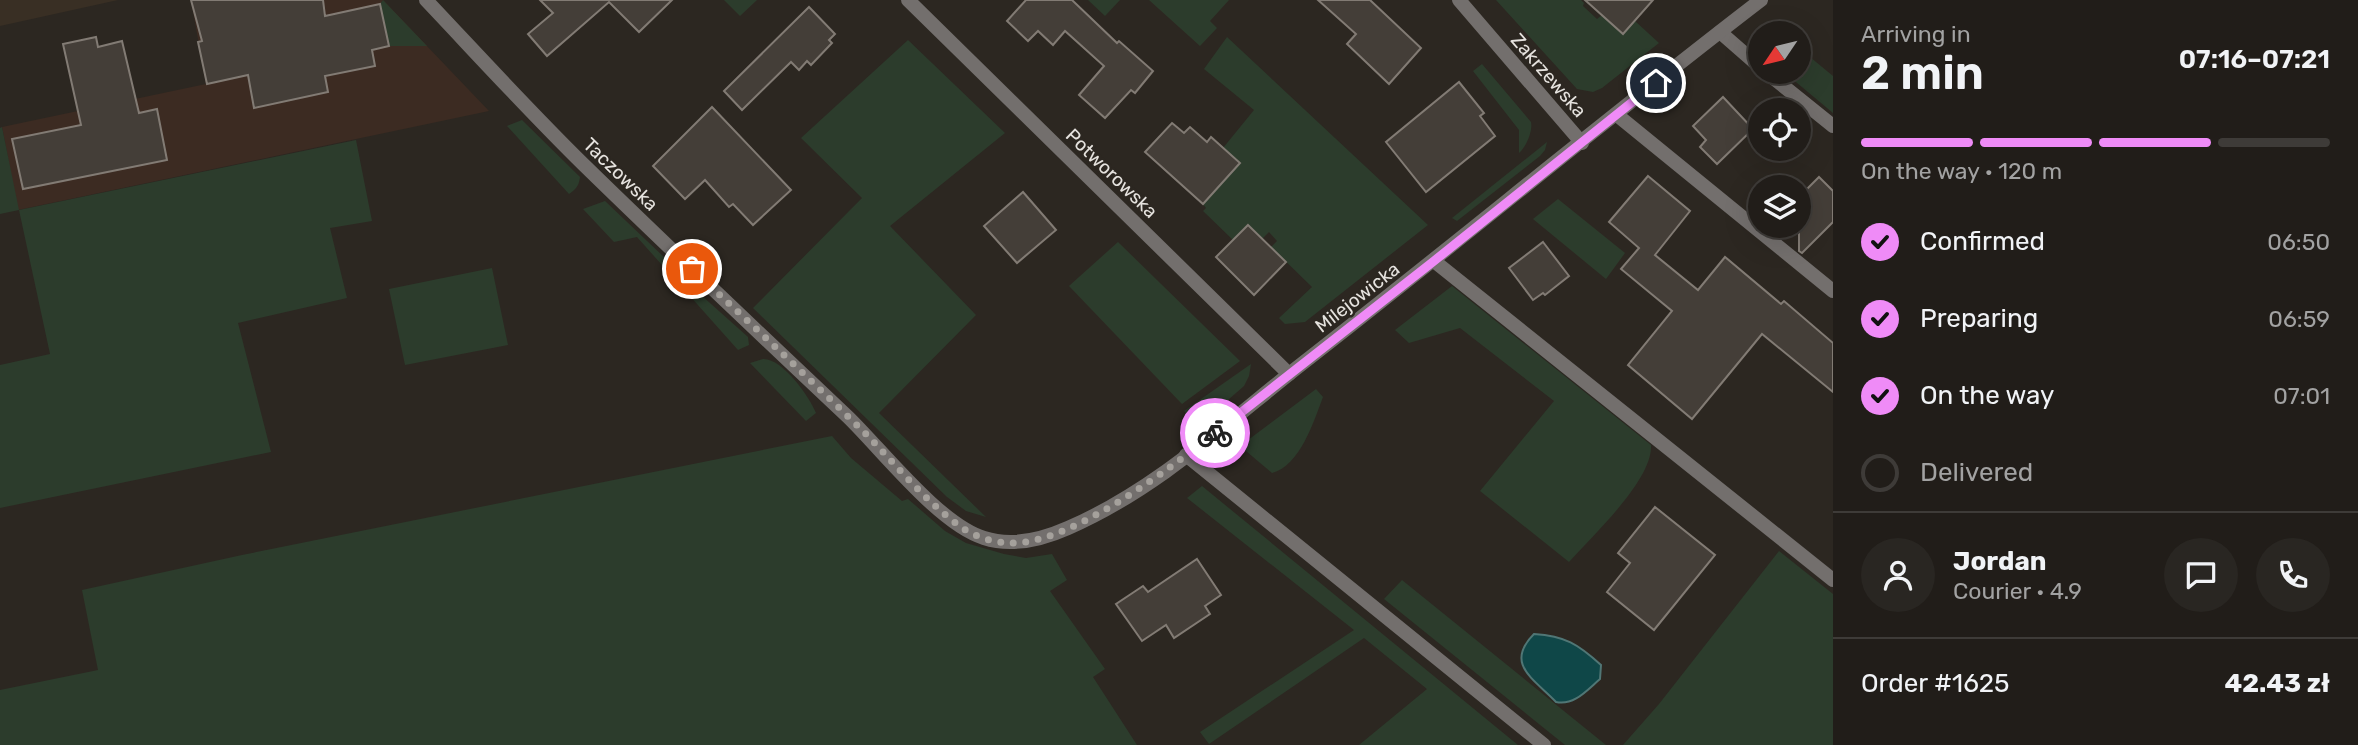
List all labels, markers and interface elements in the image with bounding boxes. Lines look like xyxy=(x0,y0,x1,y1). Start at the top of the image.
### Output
text: Arriving in xyxy=(1861,20,1971,48)
north arrow xyxy=(1748,21,1811,84)
map controls xyxy=(1748,21,1811,238)
street label: Zakrzewska xyxy=(1506,29,1591,122)
text: 07:16–07:21 xyxy=(2179,44,2330,75)
text: 2 min xyxy=(1861,46,1984,101)
pin xyxy=(1626,53,1686,113)
icon: home xyxy=(1637,64,1675,102)
button: locate xyxy=(1748,98,1811,161)
street label: Potworowska xyxy=(1061,124,1162,223)
street label: Taczowska xyxy=(578,133,663,216)
text: On the way · 120 m xyxy=(1861,157,2062,185)
button: layers xyxy=(1748,175,1811,238)
icon: check xyxy=(1861,223,1899,261)
text: Confirmed xyxy=(1920,226,2045,257)
text: 06:50 xyxy=(2267,228,2330,256)
pin xyxy=(662,239,722,299)
icon: bag xyxy=(673,250,711,288)
street label: Milejowicka xyxy=(1310,257,1404,337)
icon: check xyxy=(1861,300,1899,338)
text: Preparing xyxy=(1920,303,2038,334)
text: 06:59 xyxy=(2268,305,2330,333)
icon: check xyxy=(1861,377,1899,415)
text: On the way xyxy=(1920,380,2054,411)
text: 07:01 xyxy=(2273,382,2330,410)
courier xyxy=(1180,398,1250,468)
icon: bike xyxy=(1196,414,1234,452)
text: Delivered xyxy=(1920,457,2033,488)
button: person xyxy=(1861,538,1935,612)
button: chat xyxy=(2164,538,2238,612)
button: phone xyxy=(2256,538,2330,612)
text: Jordan xyxy=(1953,546,2046,577)
text: Courier · 4.9 xyxy=(1953,577,2082,605)
text: Order #1625 xyxy=(1861,668,2010,699)
text: 42.43 zł xyxy=(2224,668,2330,699)

